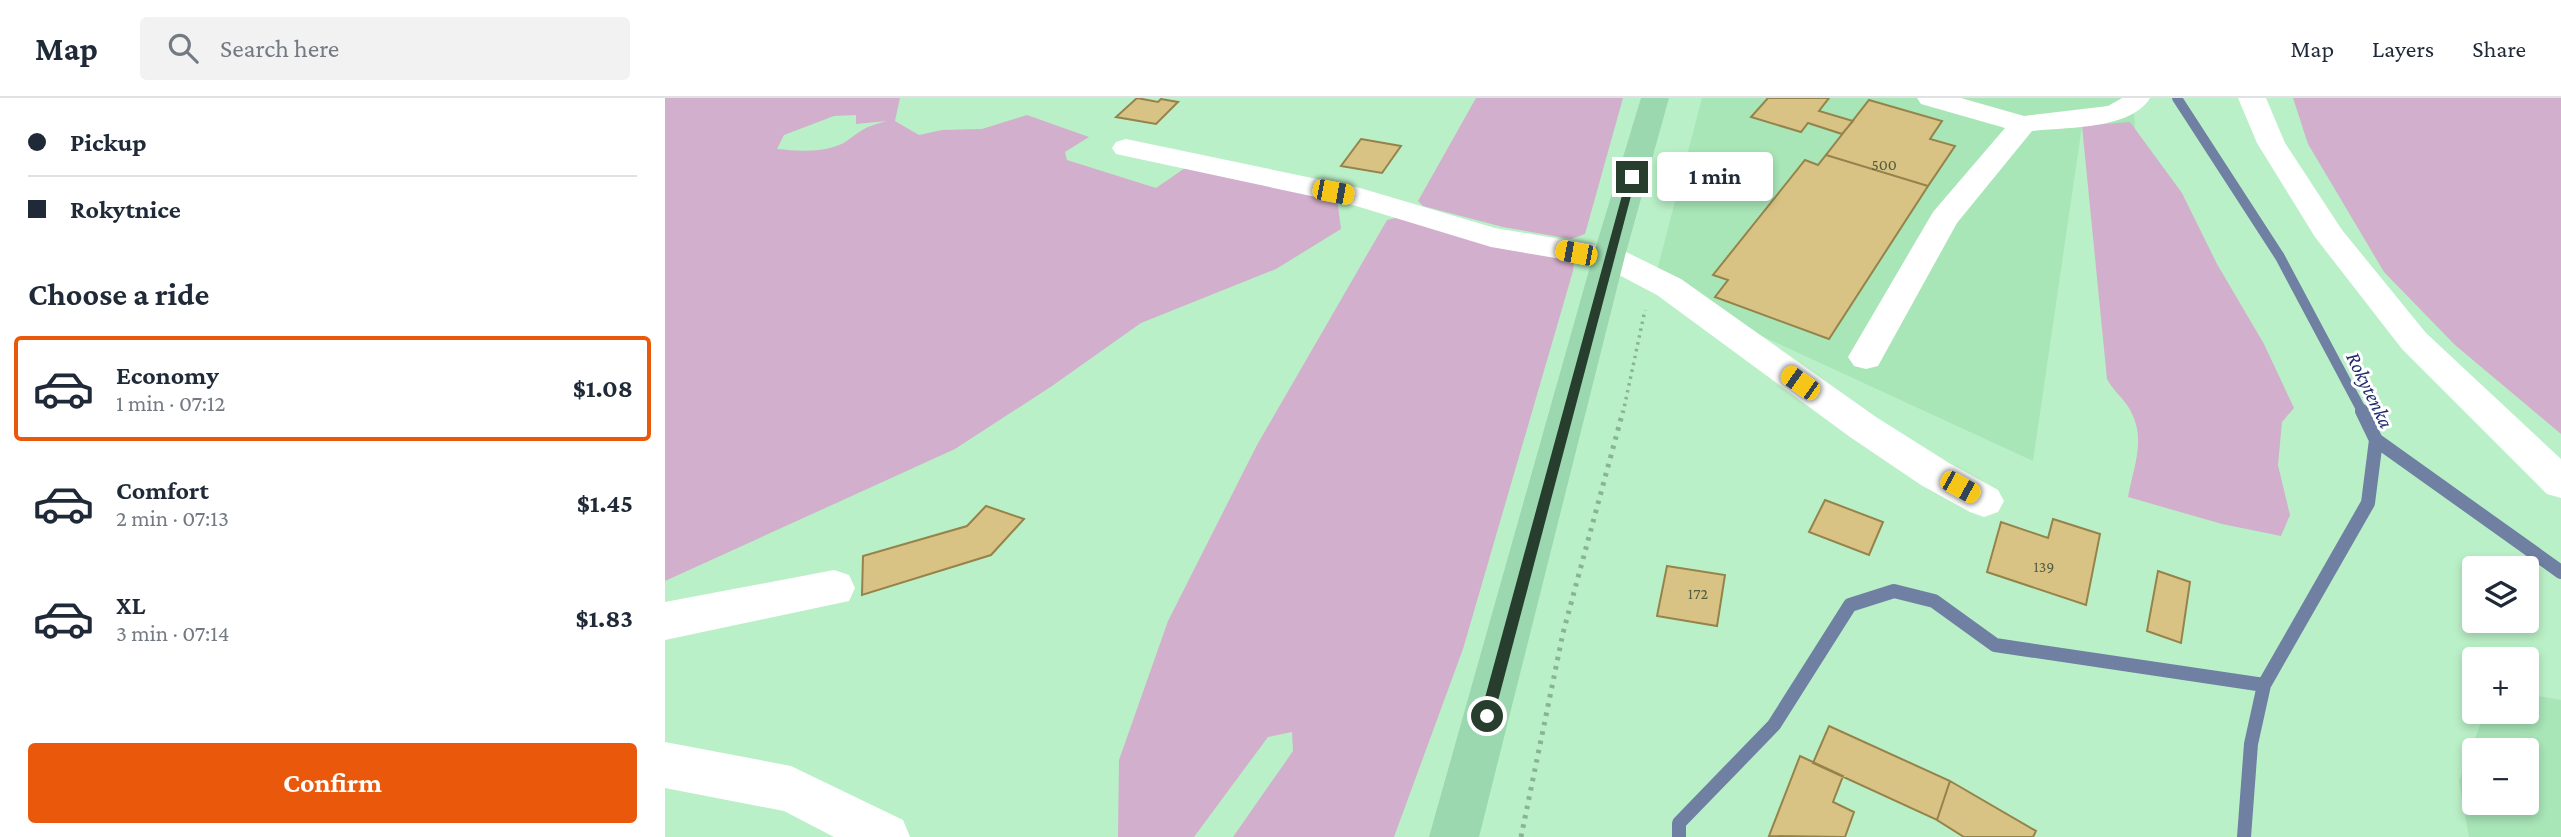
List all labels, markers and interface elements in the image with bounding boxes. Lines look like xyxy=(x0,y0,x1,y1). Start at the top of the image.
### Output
search box xyxy=(140,17,630,80)
icon: search xyxy=(164,29,202,67)
text: Map xyxy=(35,30,98,67)
text: Search here xyxy=(220,34,339,63)
text: Map xyxy=(2290,35,2334,62)
text: Layers xyxy=(2372,35,2434,62)
text: Share xyxy=(2472,35,2526,62)
text: Pickup xyxy=(70,128,147,157)
callout: 1 min xyxy=(1657,153,1772,202)
house number: 500 xyxy=(1871,156,1897,173)
route end xyxy=(1616,161,1648,193)
text: 1 min xyxy=(1689,163,1741,189)
car xyxy=(1311,178,1356,206)
text: Rokytnice xyxy=(70,195,181,224)
car xyxy=(1554,239,1599,267)
text: Choose a ride xyxy=(28,276,209,312)
water label: Rokytenka xyxy=(2341,348,2399,432)
icon: car xyxy=(32,357,95,420)
text: Economy xyxy=(116,361,219,390)
car xyxy=(1777,362,1824,404)
text: $1.08 xyxy=(573,374,633,403)
text: 1 min · 07:12 xyxy=(116,390,226,416)
car xyxy=(1937,468,1984,506)
icon: car xyxy=(32,472,95,535)
text: Comfort xyxy=(116,476,209,505)
text: $1.45 xyxy=(577,489,633,518)
text: 2 min · 07:13 xyxy=(116,505,229,531)
map controls xyxy=(2462,556,2539,815)
button: layers xyxy=(2462,556,2539,633)
house number: 139 xyxy=(2034,558,2054,575)
house number: 172 xyxy=(1688,585,1709,602)
icon: car xyxy=(32,587,95,650)
text: XL xyxy=(116,591,145,620)
text: $1.83 xyxy=(575,604,633,633)
text: 3 min · 07:14 xyxy=(116,620,230,646)
button: + xyxy=(2462,647,2539,724)
route start xyxy=(1471,700,1503,732)
button: − xyxy=(2462,738,2539,815)
button: Confirm xyxy=(28,743,637,823)

